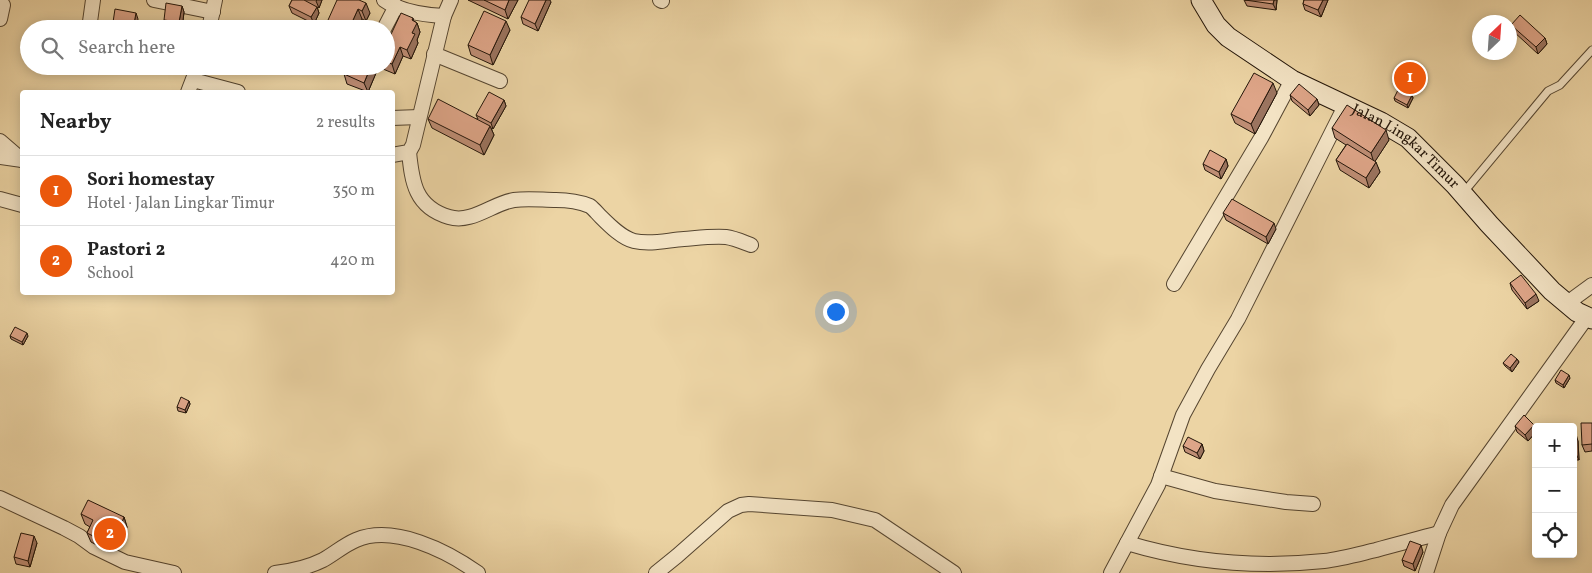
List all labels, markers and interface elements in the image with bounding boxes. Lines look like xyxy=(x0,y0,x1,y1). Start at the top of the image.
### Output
north arrow xyxy=(1472,15,1517,60)
search box xyxy=(20,20,395,75)
icon: search xyxy=(38,34,66,62)
text: Search here xyxy=(78,35,175,61)
pin: 1 xyxy=(1394,59,1426,97)
street label: Jalan Lingkar Timur xyxy=(1348,99,1464,194)
text: Nearby xyxy=(40,108,111,137)
text: 2 results xyxy=(316,112,375,134)
text: Sori homestay xyxy=(87,167,215,193)
text: 1 xyxy=(53,180,59,202)
text: 350 m xyxy=(332,180,375,202)
text: Hotel · Jalan Lingkar Timur xyxy=(87,193,275,215)
text: Pastori 2 xyxy=(87,237,165,263)
text: 2 xyxy=(52,250,60,272)
text: 420 m xyxy=(330,250,375,272)
text: School xyxy=(87,263,134,285)
your location xyxy=(823,299,849,325)
map controls xyxy=(1532,423,1577,558)
button: + xyxy=(1532,423,1577,468)
button: − xyxy=(1532,468,1577,513)
button: locate xyxy=(1532,513,1577,558)
pin: 2 xyxy=(94,515,126,553)

